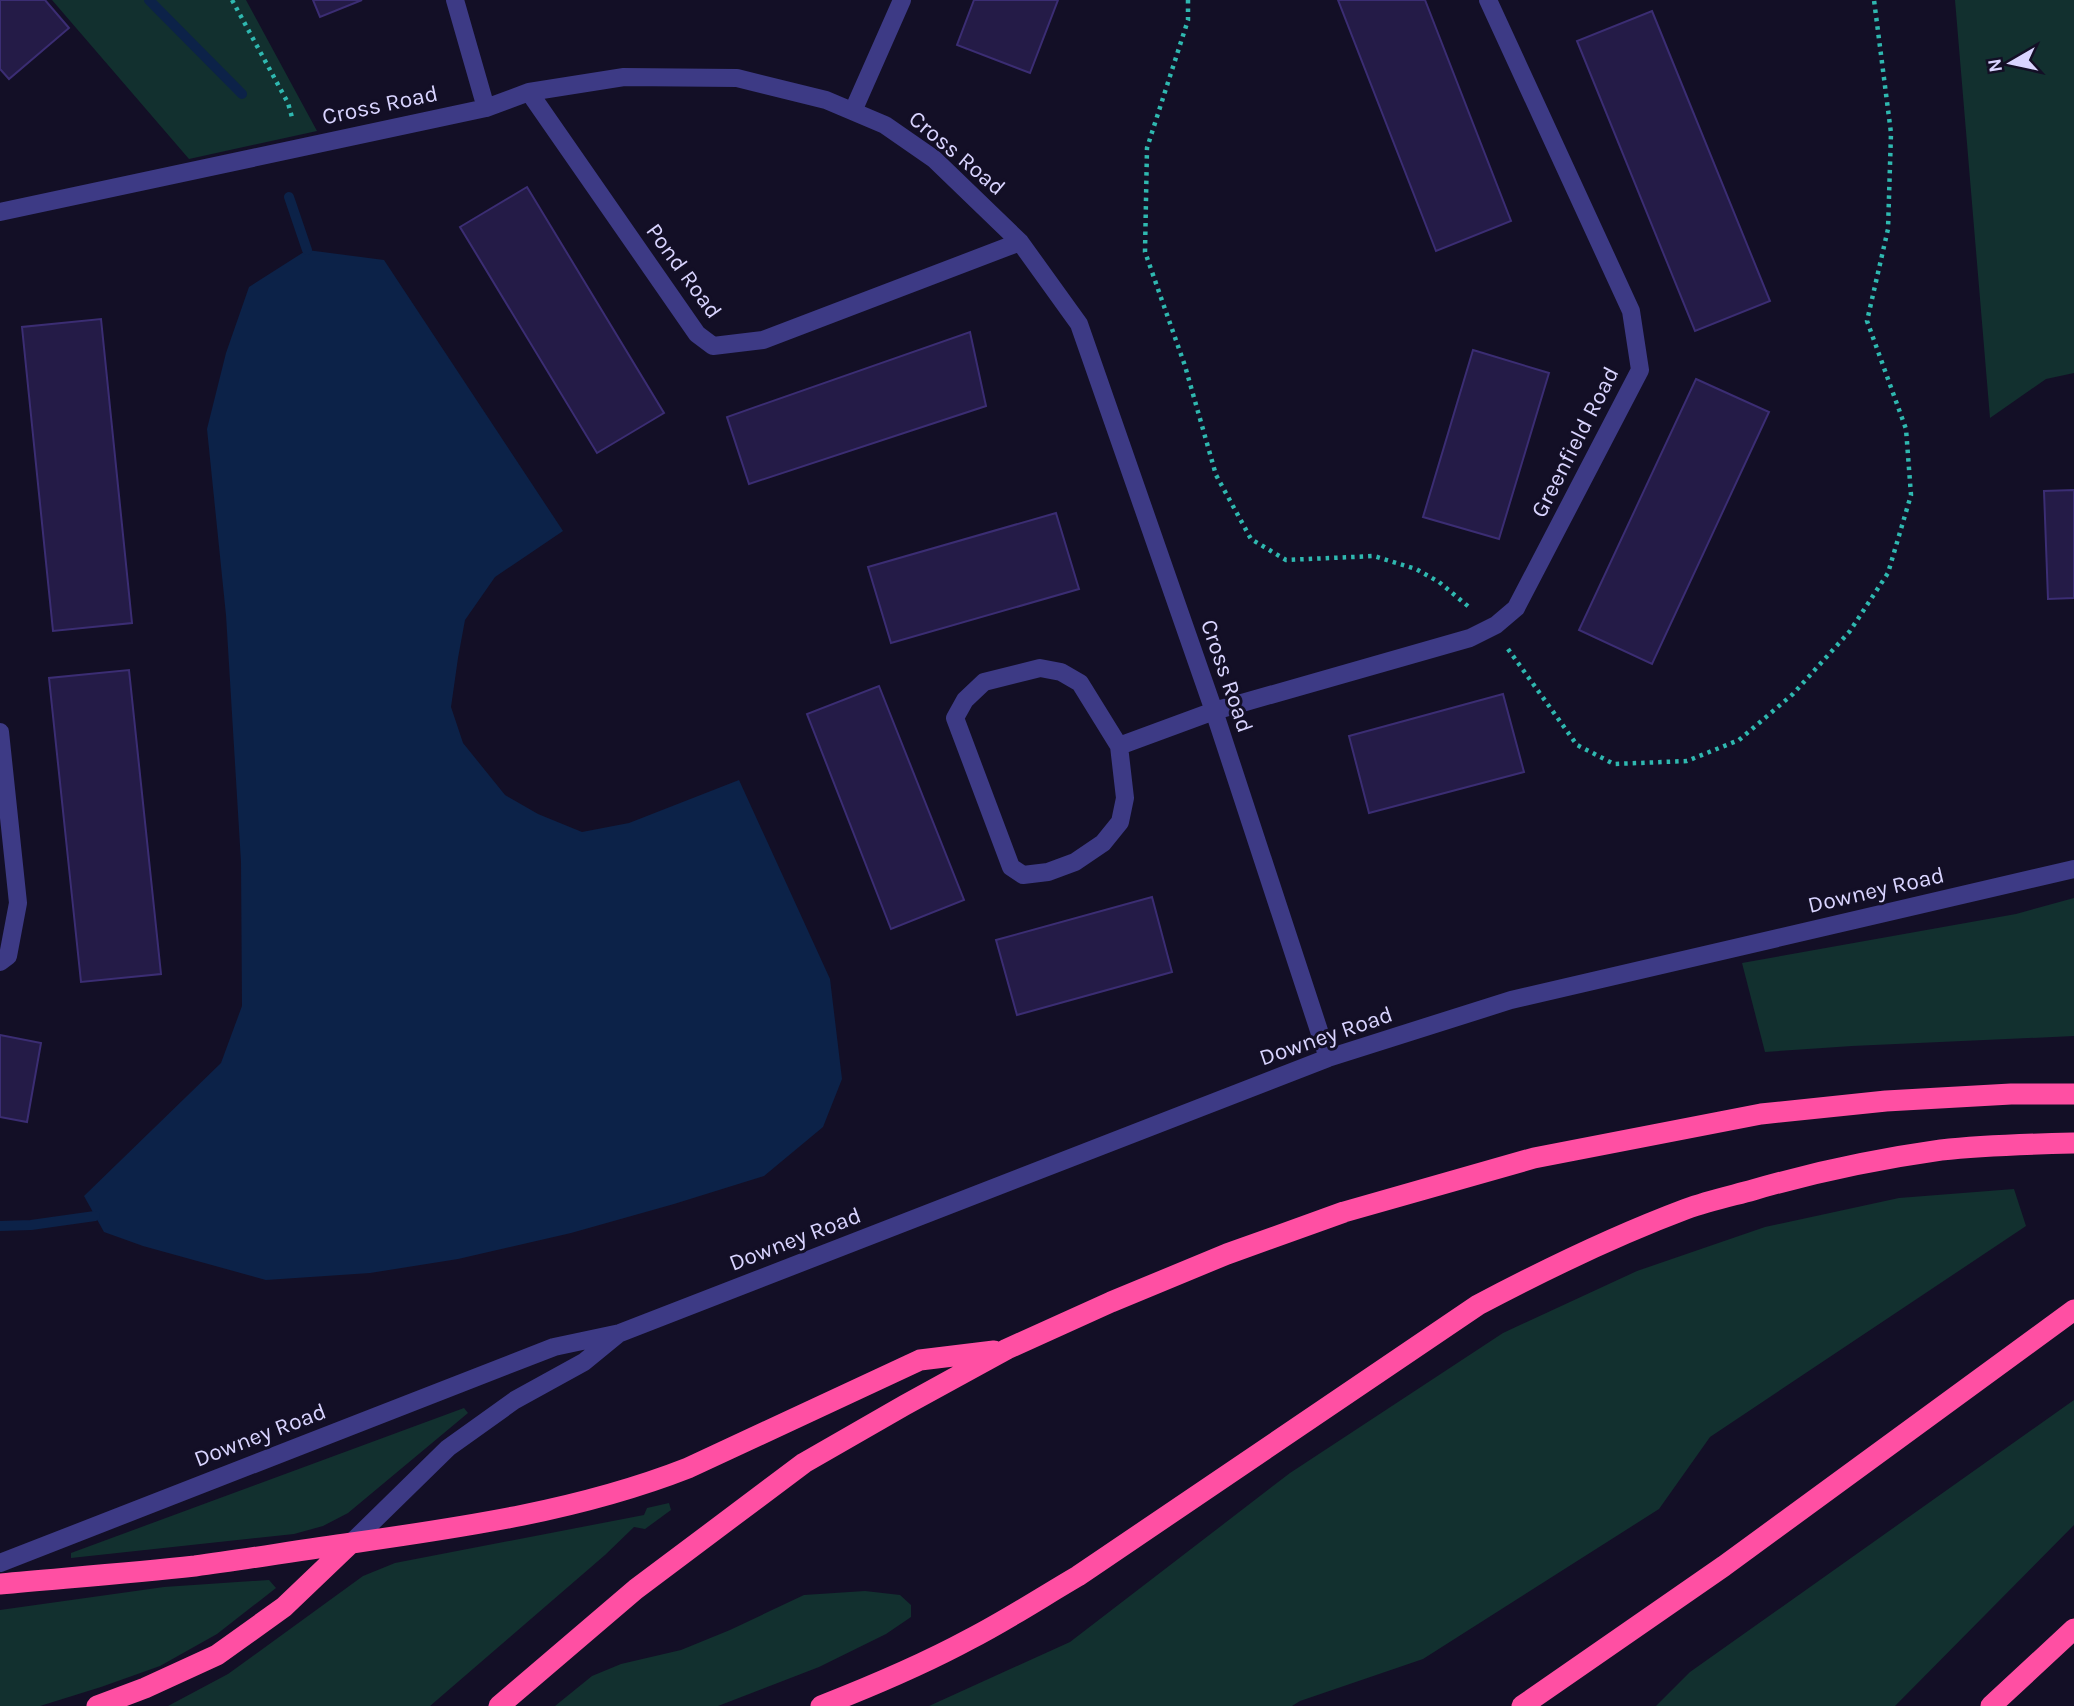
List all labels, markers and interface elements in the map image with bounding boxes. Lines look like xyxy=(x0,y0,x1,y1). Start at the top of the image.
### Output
north arrow xyxy=(1976,28,2046,98)
text: N xyxy=(1983,57,2007,74)
street label: Cross Road xyxy=(320,80,440,130)
street label: Cross Road xyxy=(903,105,1011,201)
street label: Pond Road xyxy=(640,218,728,324)
street label: Greenfield Road xyxy=(1525,362,1625,522)
street label: Cross Road xyxy=(1195,616,1259,736)
street label: Downey Road xyxy=(1805,861,1947,919)
street label: Downey Road xyxy=(1256,1001,1396,1071)
street label: Downey Road xyxy=(725,1201,865,1277)
street label: Downey Road xyxy=(190,1397,330,1473)

